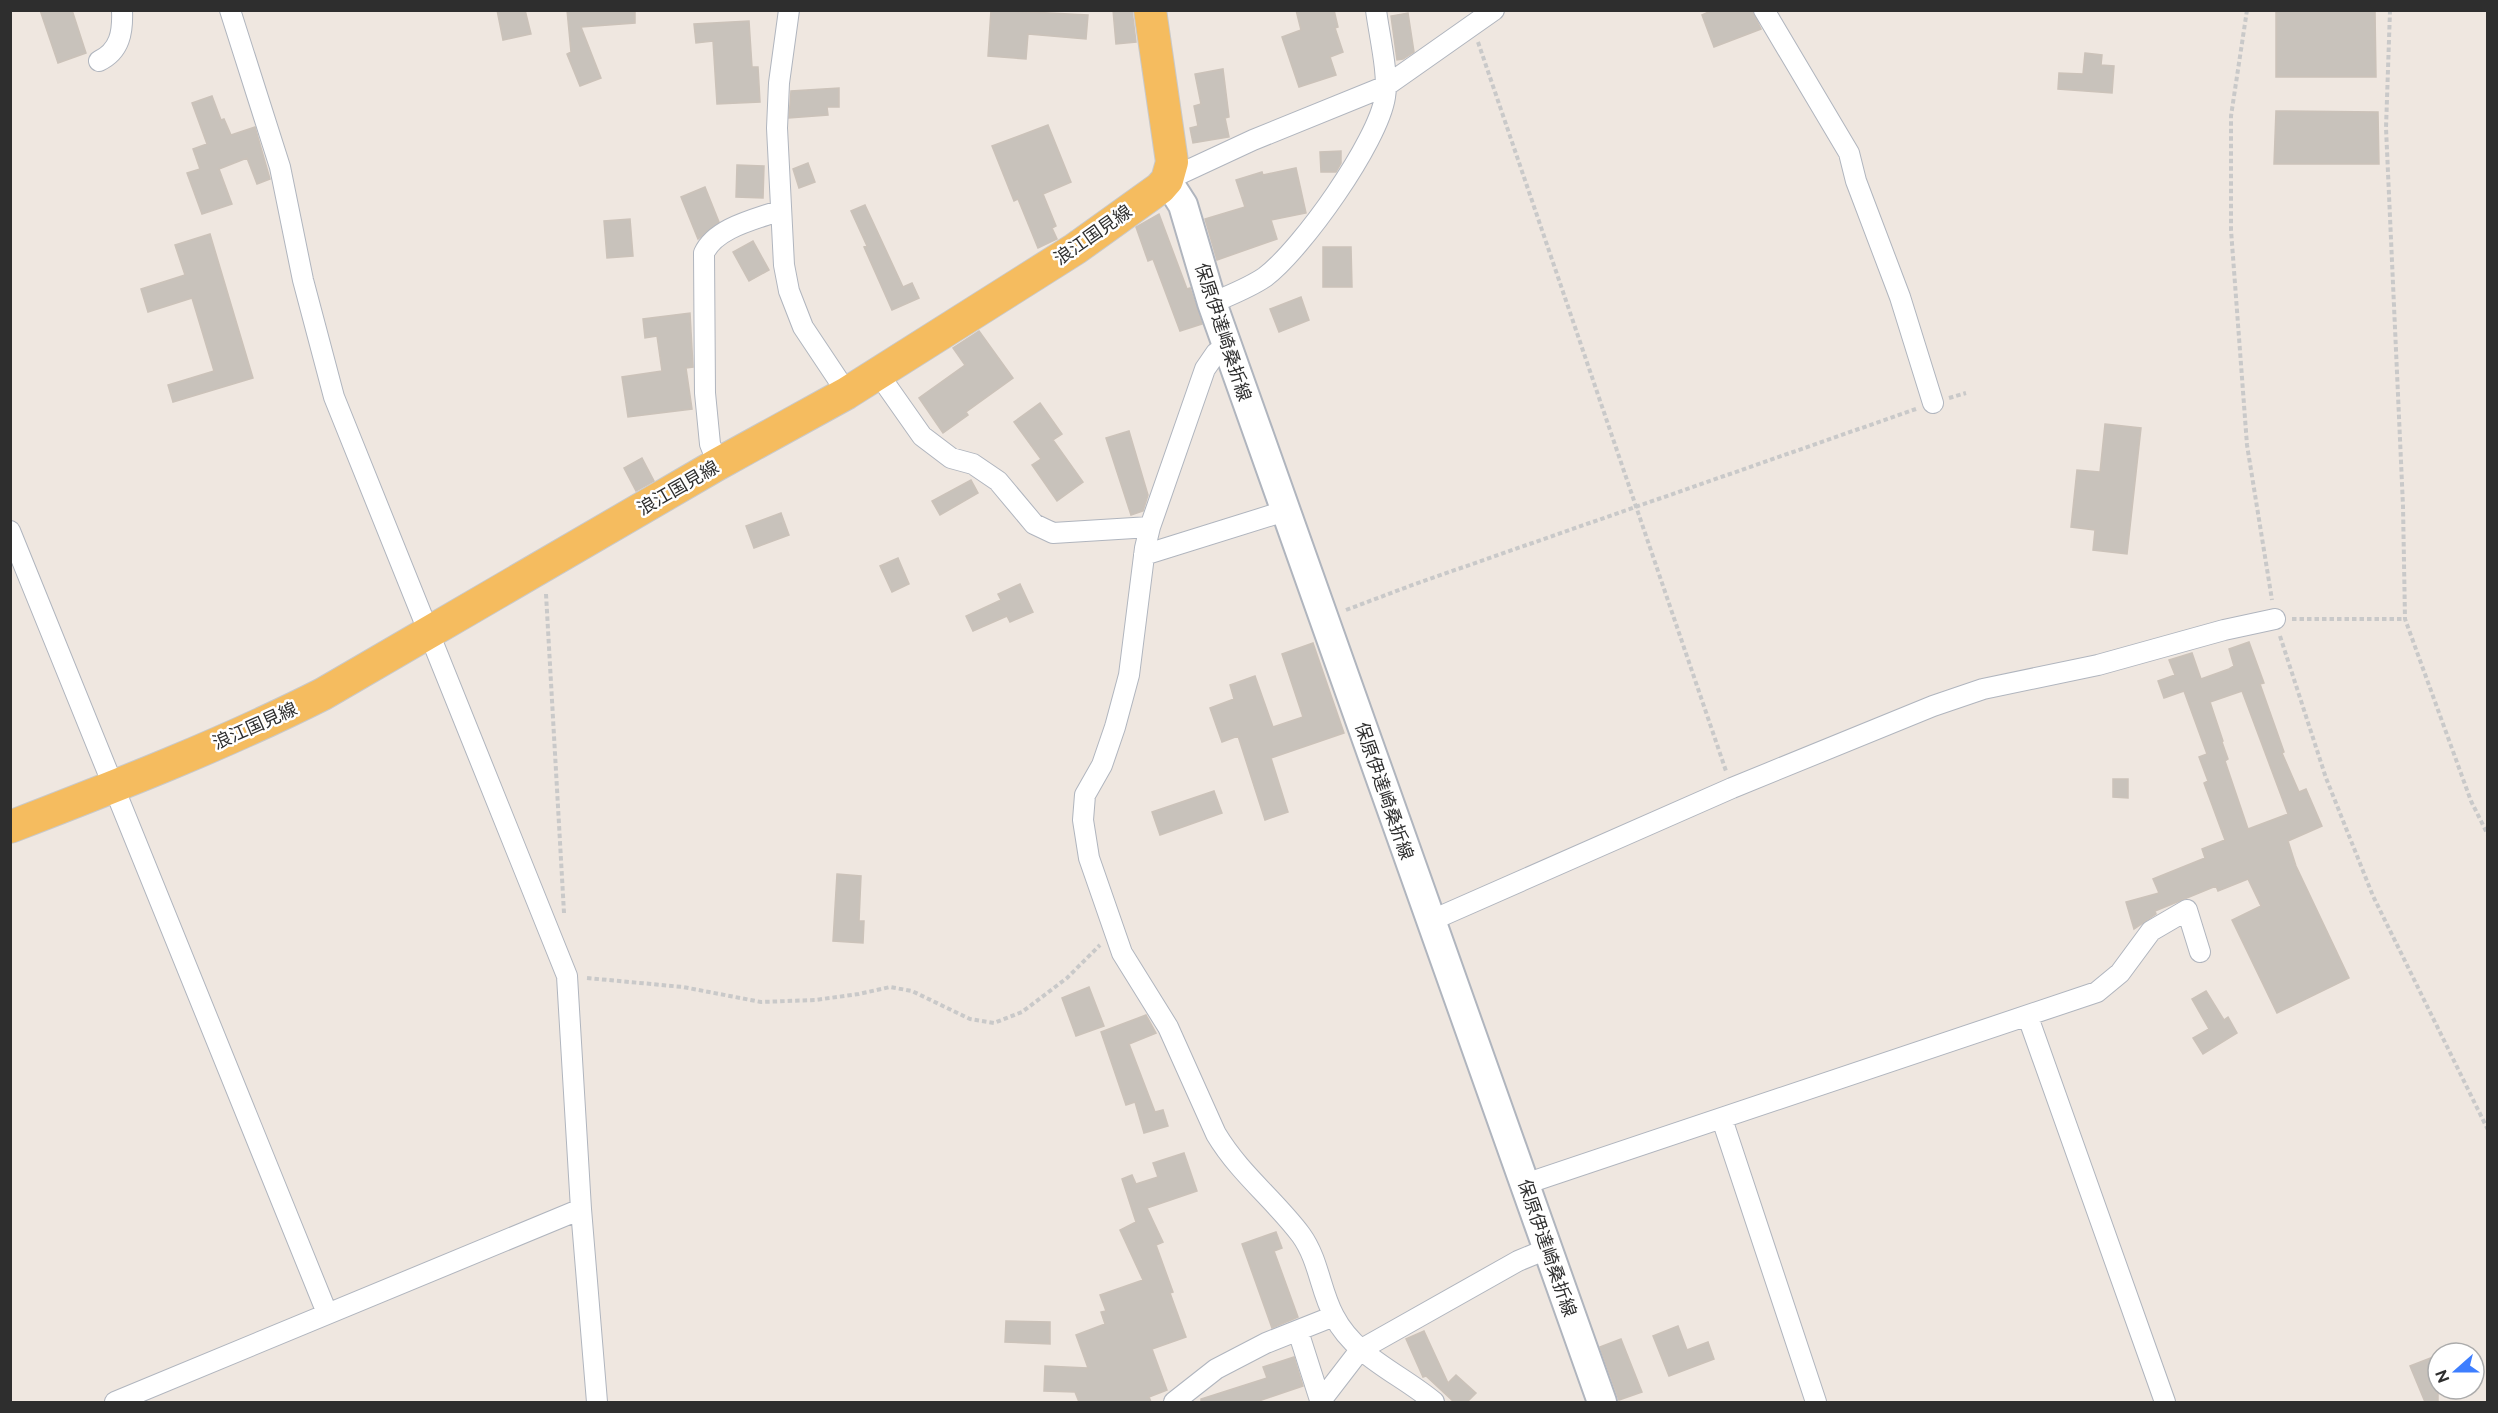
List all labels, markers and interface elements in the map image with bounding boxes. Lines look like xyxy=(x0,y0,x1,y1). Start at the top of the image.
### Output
street label: 浪江国見線 xyxy=(1050,200,1136,269)
street label: 保原伊達崎桑折線 xyxy=(1191,260,1256,404)
street label: 浪江国見線 xyxy=(634,456,722,519)
street label: 浪江国見線 xyxy=(209,698,300,753)
street label: 保原伊達崎桑折線 xyxy=(1351,719,1418,862)
street label: 保原伊達崎桑折線 xyxy=(1514,1176,1581,1319)
north arrow xyxy=(2426,1341,2486,1401)
text: N xyxy=(2431,1367,2454,1385)

